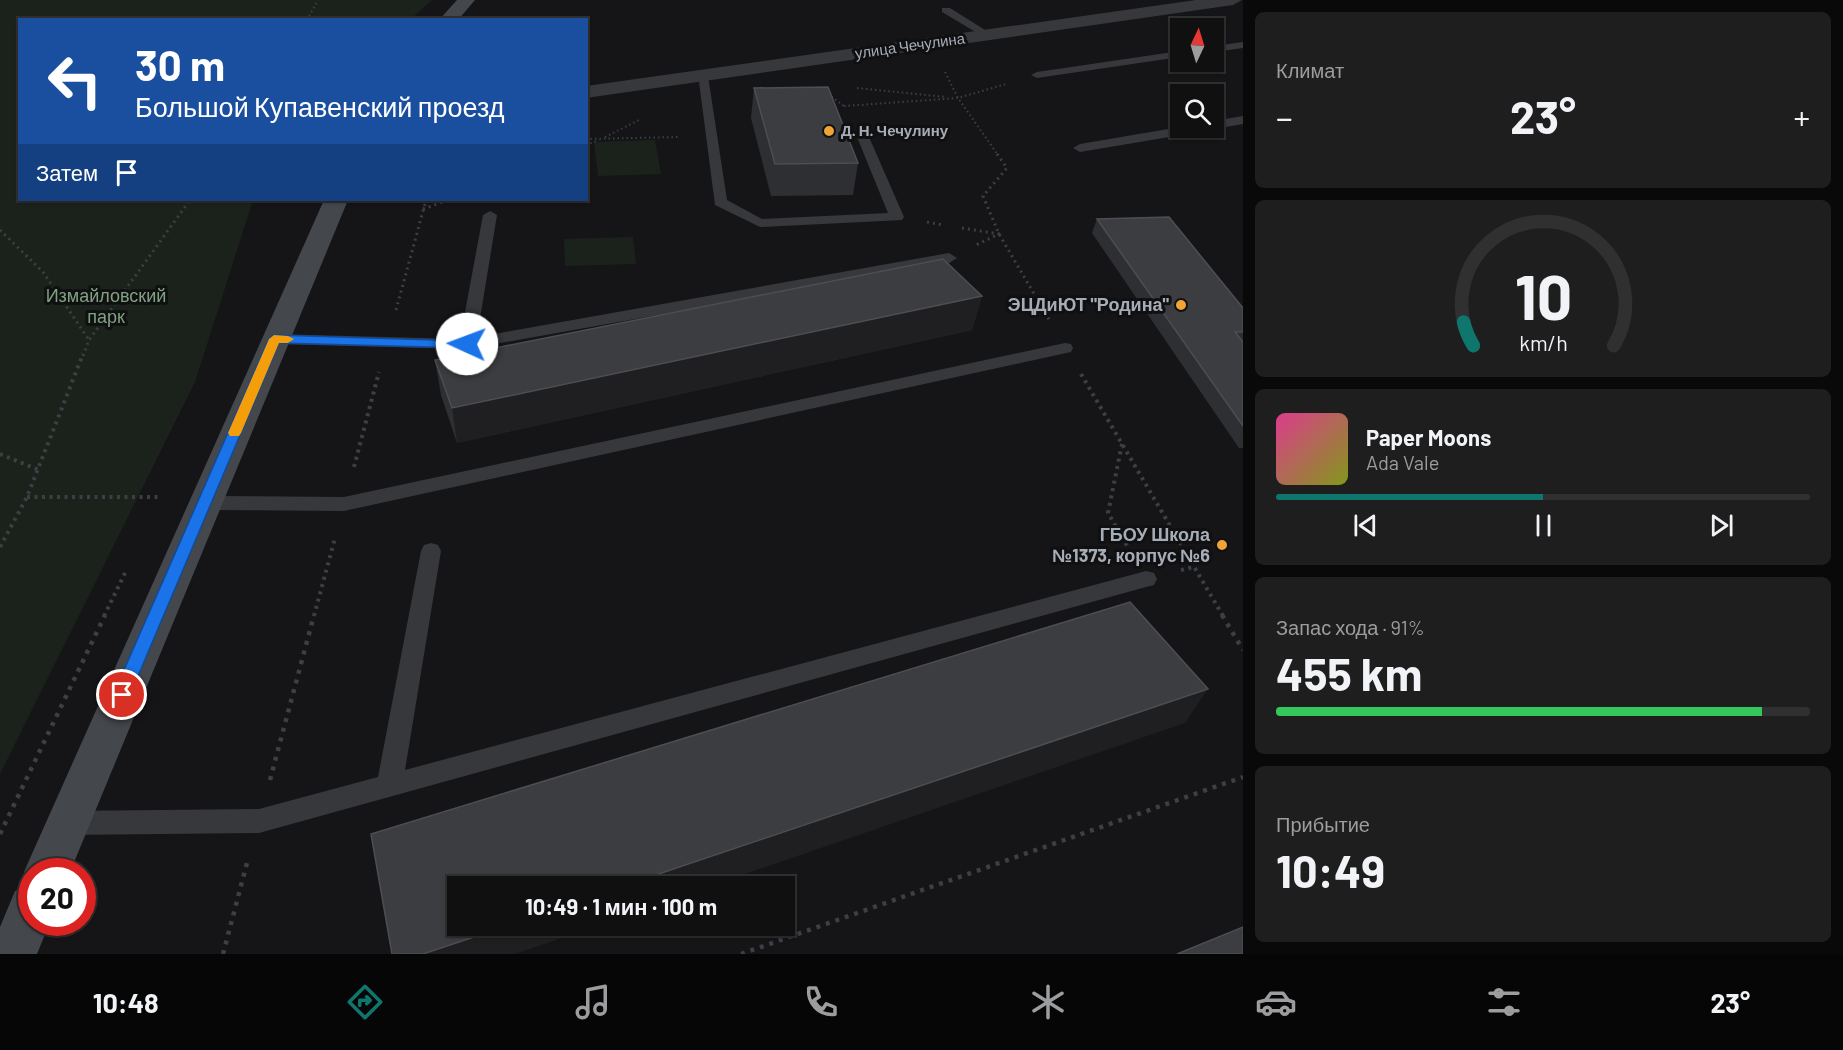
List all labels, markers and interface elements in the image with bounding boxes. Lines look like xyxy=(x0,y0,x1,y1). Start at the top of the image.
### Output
north arrow xyxy=(1170,18,1224,72)
map controls xyxy=(1170,18,1224,138)
street label: улица Чечулина xyxy=(854,28,967,62)
text: 30 m xyxy=(135,39,225,89)
icon: left xyxy=(36,42,114,120)
text: Климат xyxy=(1276,58,1344,82)
button: search xyxy=(1170,84,1224,138)
text: 23° xyxy=(1510,89,1576,143)
text: Большой Купавенский проезд xyxy=(135,90,504,122)
text: − xyxy=(1276,97,1293,137)
text: + xyxy=(1793,97,1810,137)
place label: Д. Н. Чечулину xyxy=(841,121,949,139)
marker: Д. Н. Чечулину xyxy=(822,124,836,138)
icon: arrive xyxy=(110,156,143,189)
text: Затем xyxy=(36,159,98,185)
text: 10 xyxy=(1514,258,1572,332)
park label: Измайловский парк xyxy=(46,284,166,327)
place label: ЭЦДиЮТ "Родина" xyxy=(1008,293,1170,315)
marker: ЭЦДиЮТ "Родина" xyxy=(1174,298,1188,312)
position arrow xyxy=(435,312,499,376)
text: km/h xyxy=(1519,330,1567,355)
text: Paper Moons xyxy=(1366,424,1491,450)
text: Ada Vale xyxy=(1366,450,1439,474)
icon: previous xyxy=(1349,509,1382,542)
icon: pause xyxy=(1527,509,1560,542)
icon: next xyxy=(1705,509,1738,542)
place label: ГБОУ Школа №1373, корпус №6 xyxy=(1052,523,1211,566)
marker: ГБОУ Школа №1373, корпус №6 xyxy=(1215,538,1229,552)
text: Запас хода · 91% xyxy=(1276,615,1425,639)
text: 455 km xyxy=(1276,646,1422,700)
pin xyxy=(96,669,147,720)
icon: arrive xyxy=(105,678,138,711)
text: Прибытие xyxy=(1276,812,1370,836)
text: 10:49 xyxy=(1276,843,1385,897)
speed limit sign: 20 xyxy=(18,858,96,936)
text: 10:49 · 1 мин · 100 m xyxy=(525,893,717,919)
icon: directions xyxy=(344,981,386,1023)
icon: music xyxy=(572,981,614,1023)
icon: phone xyxy=(800,981,842,1023)
icon: climate xyxy=(1027,981,1069,1023)
icon: car xyxy=(1255,981,1297,1023)
icon: filters xyxy=(1483,981,1525,1023)
text: 10:48 xyxy=(93,986,159,1018)
text: 23° xyxy=(1711,986,1750,1018)

